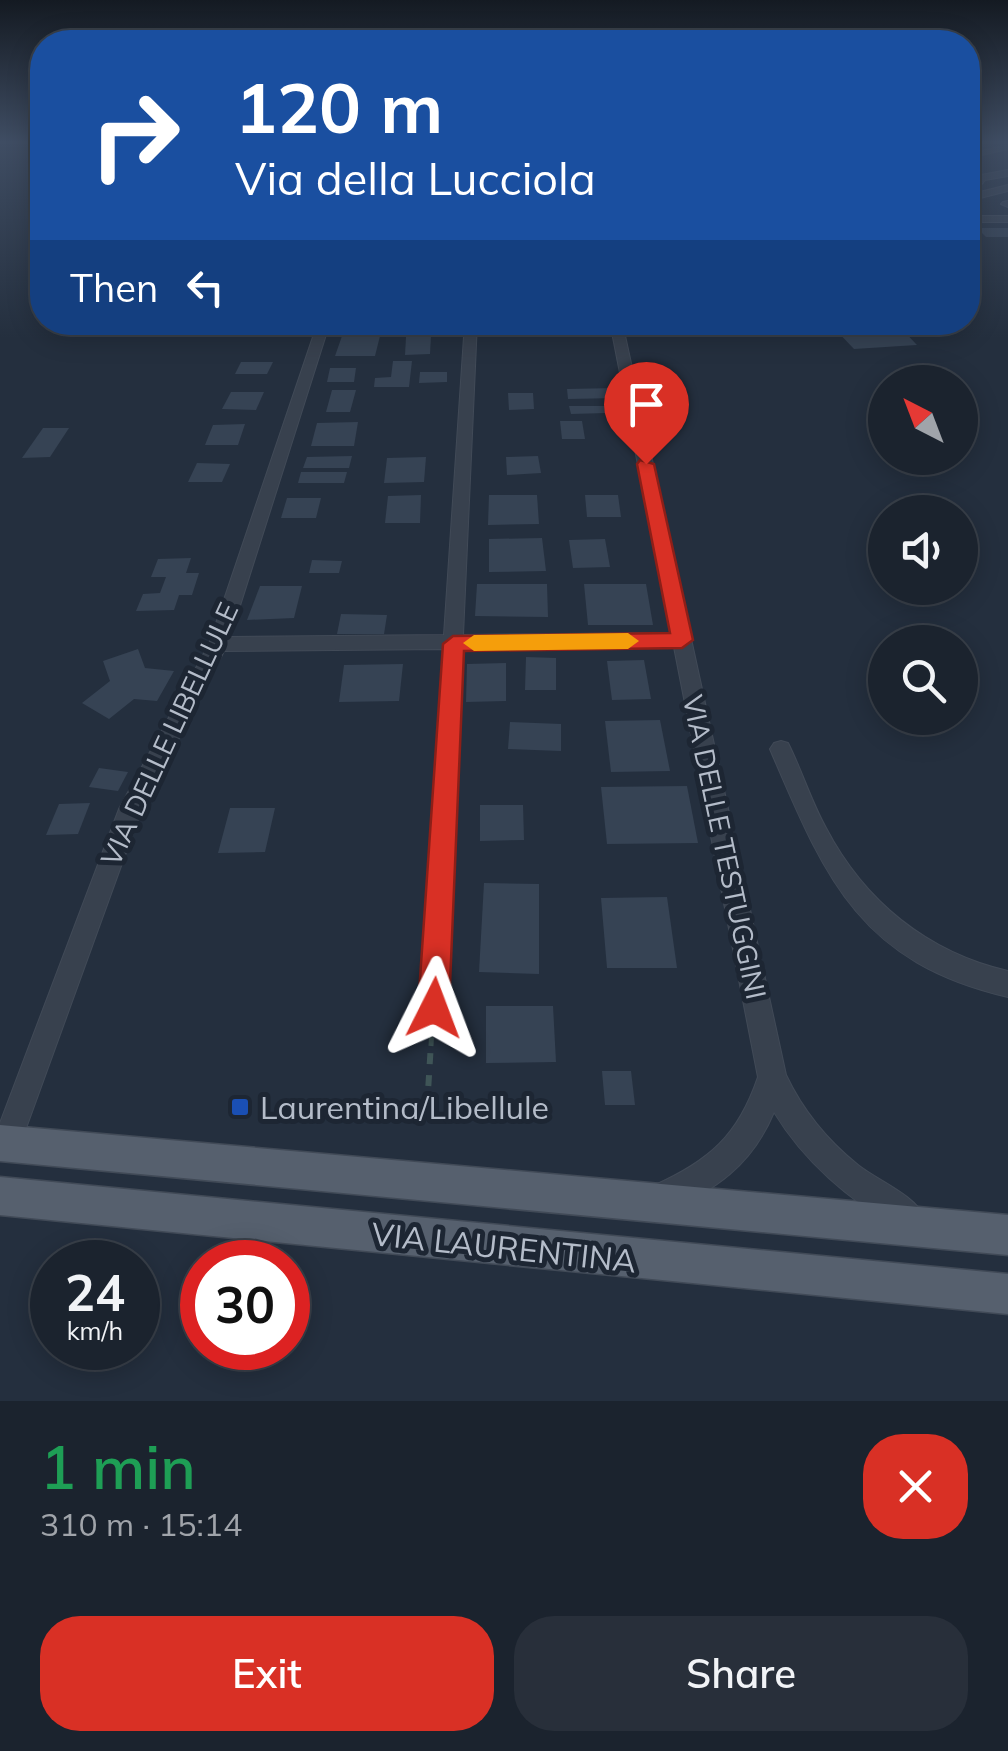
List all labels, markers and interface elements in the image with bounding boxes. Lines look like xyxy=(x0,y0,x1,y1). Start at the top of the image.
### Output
text: 120 m xyxy=(235,63,443,151)
icon: right xyxy=(70,70,200,200)
text: Via della Lucciola xyxy=(235,150,596,206)
icon: left xyxy=(178,260,233,315)
text: Then xyxy=(70,264,158,312)
pin xyxy=(604,362,689,465)
north arrow xyxy=(868,365,978,475)
map controls xyxy=(868,365,978,735)
icon: arrive xyxy=(619,377,674,432)
button: sound xyxy=(868,495,978,605)
street label: VIA DELLE LIBELLULE xyxy=(93,597,245,871)
button: search xyxy=(868,625,978,735)
street label: VIA DELLE TESTUGGINI xyxy=(676,692,774,1002)
position arrow xyxy=(382,956,486,1060)
place label: Laurentina/Libellule xyxy=(260,1087,549,1127)
marker: Laurentina/Libellule xyxy=(229,1096,251,1118)
street label: VIA LAURENTINA xyxy=(370,1213,638,1281)
speed limit sign: 30 xyxy=(180,1240,310,1370)
text: 24 xyxy=(65,1261,125,1324)
text: km/h xyxy=(67,1315,123,1346)
text: 1 min xyxy=(40,1429,196,1504)
button: close xyxy=(863,1434,968,1539)
text: 310 m · 15:14 xyxy=(40,1504,242,1544)
button: Exit xyxy=(40,1616,494,1731)
button: Share xyxy=(514,1616,968,1731)

